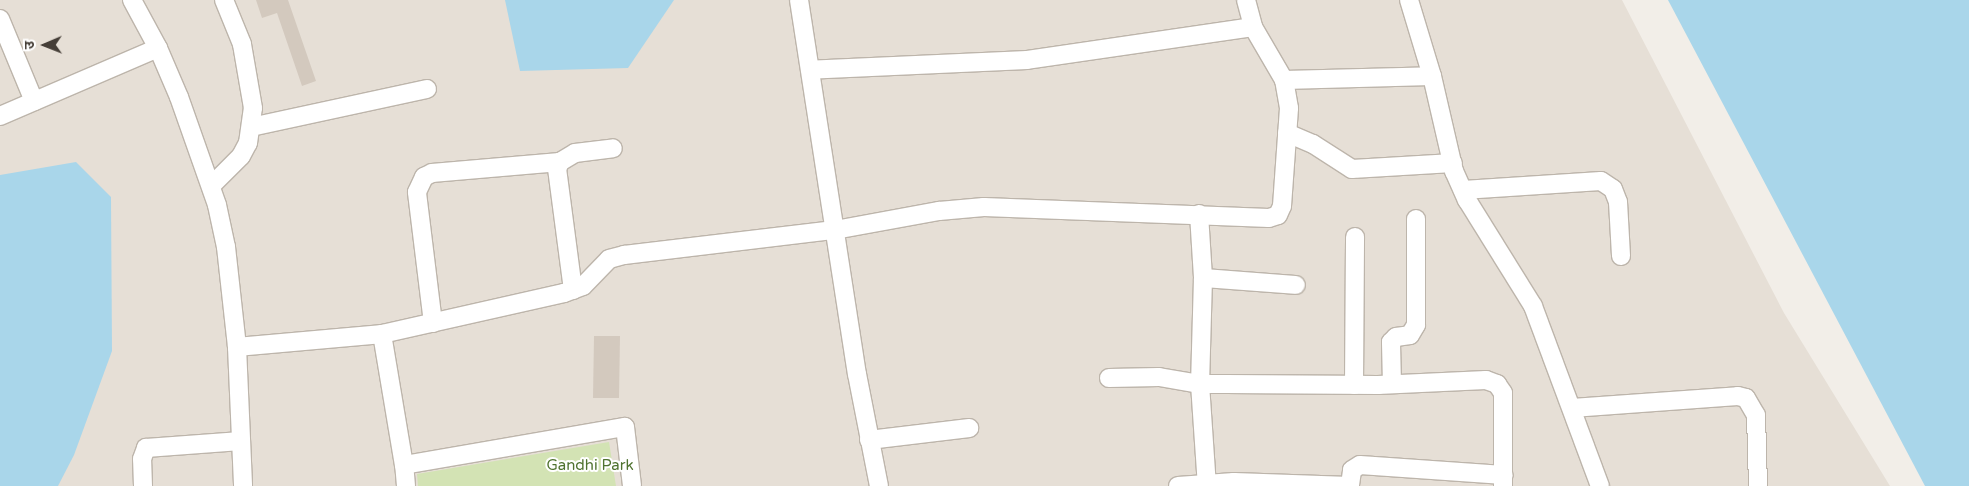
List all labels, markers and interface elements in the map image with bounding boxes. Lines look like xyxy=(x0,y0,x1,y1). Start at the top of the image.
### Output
north arrow xyxy=(20,20,70,70)
text: उ xyxy=(21,41,38,50)
park label: Gandhi Park xyxy=(546,457,634,475)

